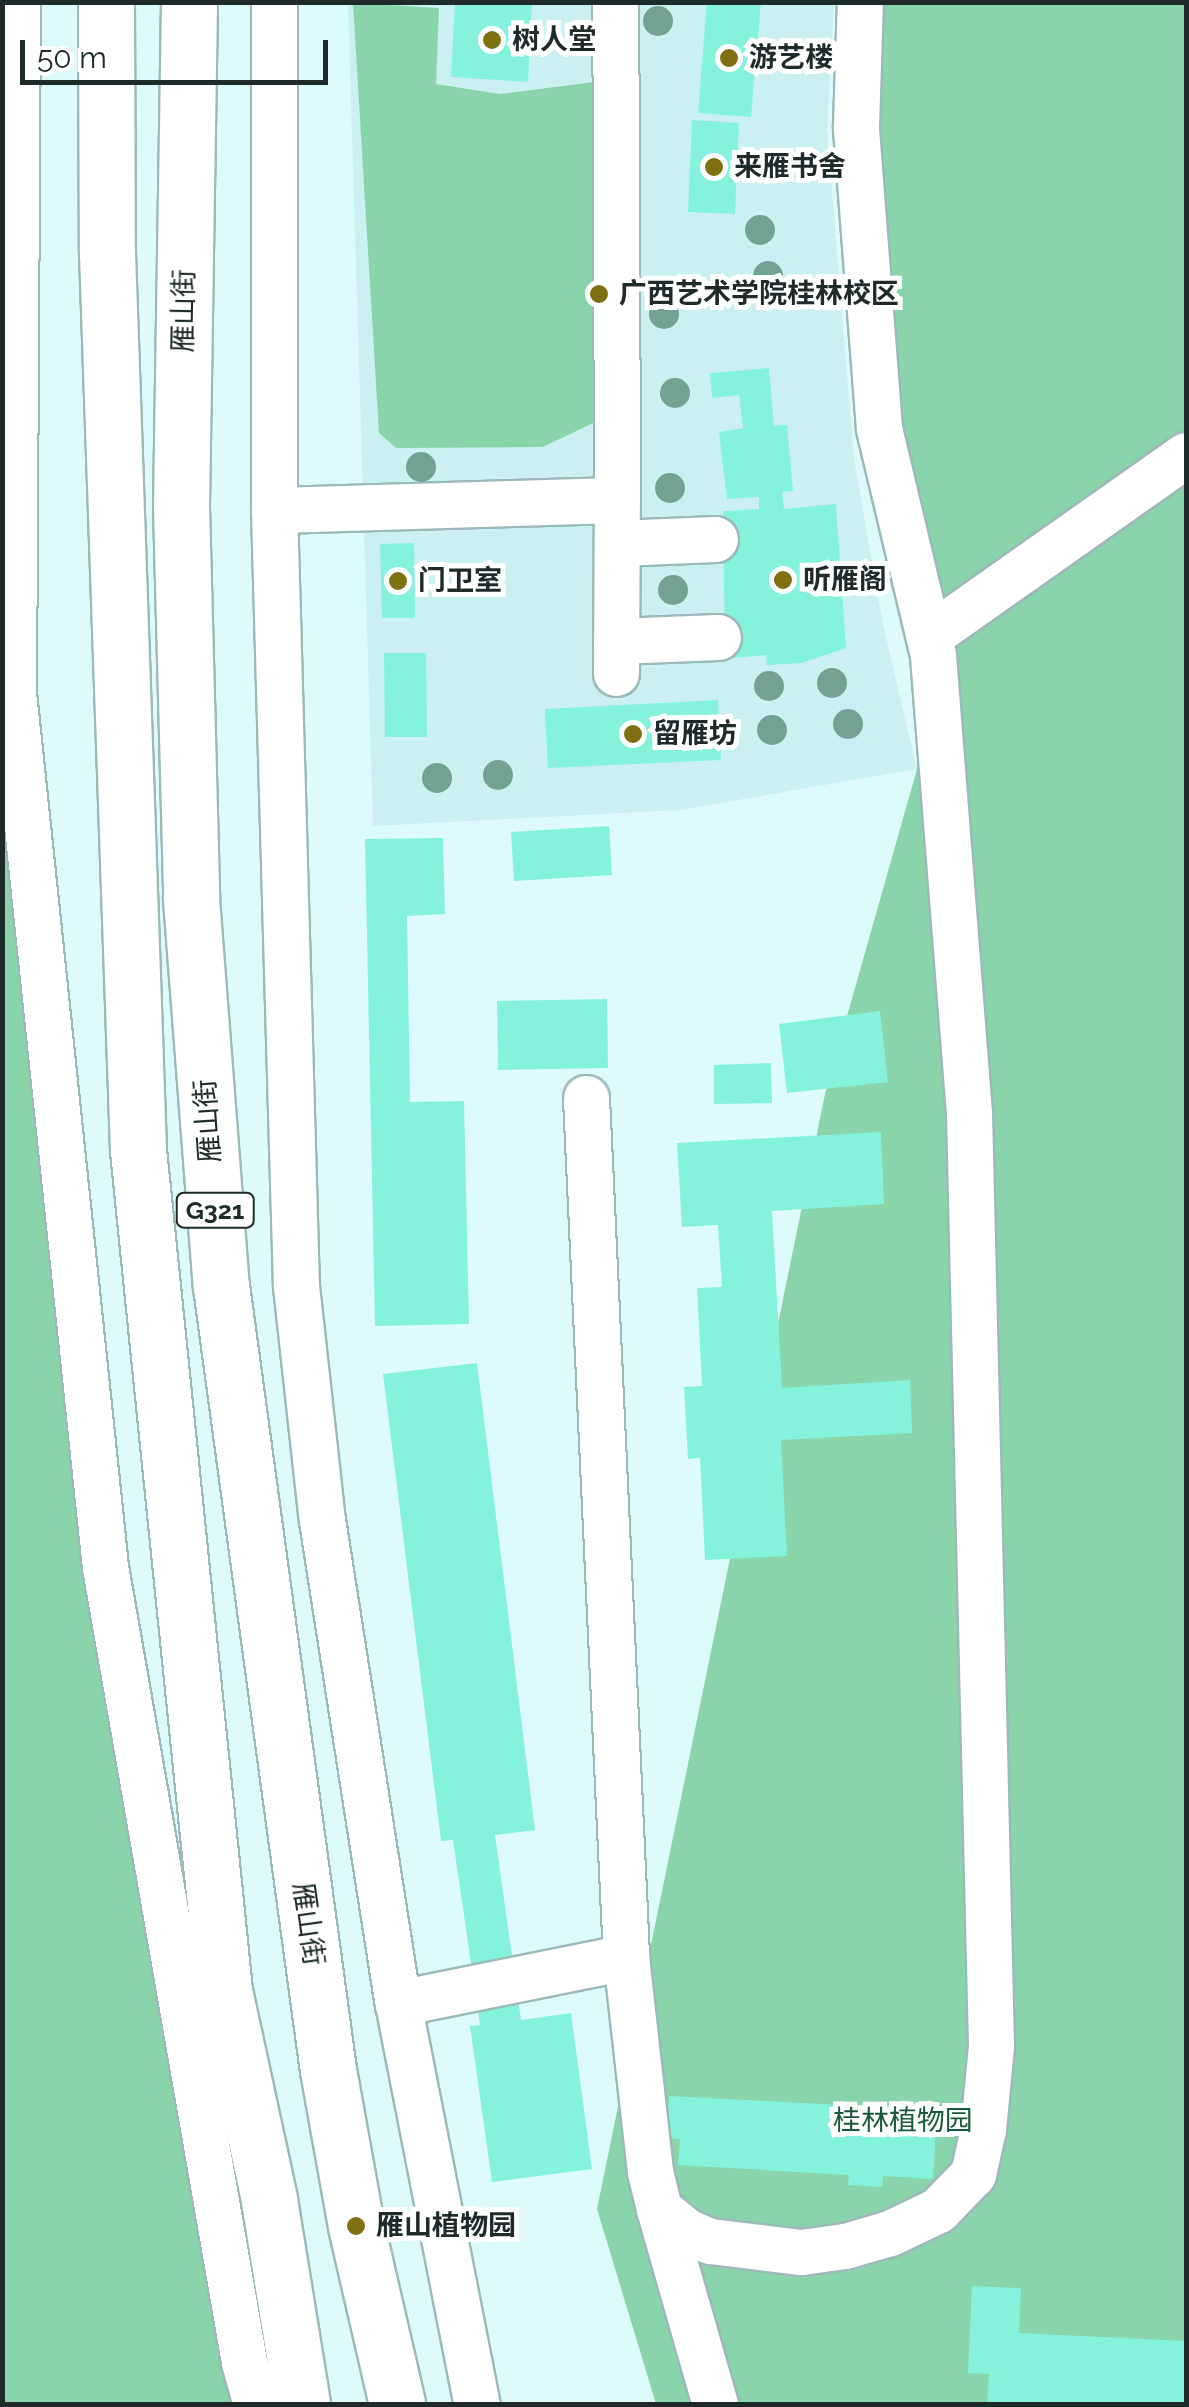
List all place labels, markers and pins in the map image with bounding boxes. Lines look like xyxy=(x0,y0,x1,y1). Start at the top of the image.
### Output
place label: 树人堂 xyxy=(512,23,596,57)
marker: 树人堂 xyxy=(481,29,503,51)
place label: 游艺楼 xyxy=(749,41,833,75)
marker: 游艺楼 xyxy=(718,47,740,69)
place label: 来雁书舍 xyxy=(734,150,846,184)
marker: 来雁书舍 xyxy=(703,156,725,178)
place label: 广西艺术学院桂林校区 xyxy=(619,277,899,311)
marker: 广西艺术学院桂林校区 xyxy=(588,283,610,305)
place label: 听雁阁 xyxy=(803,563,887,597)
place label: 门卫室 xyxy=(418,564,502,598)
marker: 听雁阁 xyxy=(772,569,794,591)
marker: 门卫室 xyxy=(387,570,409,592)
place label: 留雁坊 xyxy=(653,717,737,751)
marker: 留雁坊 xyxy=(622,723,644,745)
place label: 雁山植物园 xyxy=(376,2209,516,2243)
marker: 雁山植物园 xyxy=(345,2215,367,2237)

